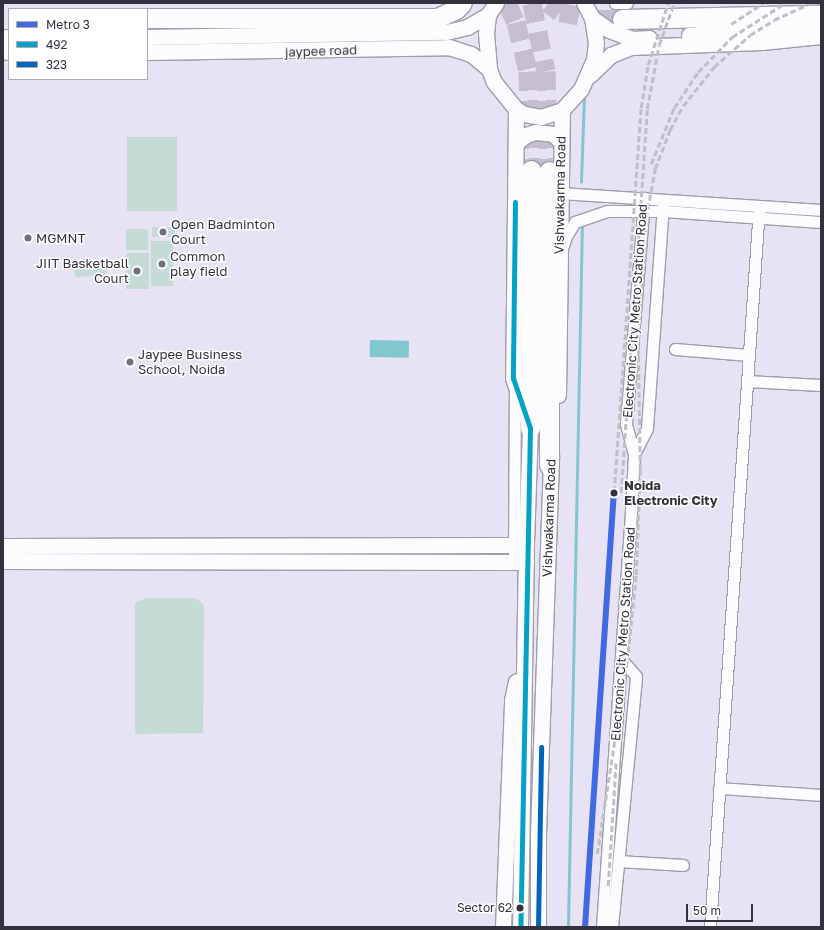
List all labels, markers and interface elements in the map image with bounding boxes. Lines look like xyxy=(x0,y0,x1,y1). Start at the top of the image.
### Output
legend xyxy=(8,8,148,80)
text: Metro 3 xyxy=(46,17,90,32)
text: 492 xyxy=(46,37,68,52)
street label: jaypee road xyxy=(285,42,357,60)
text: 323 xyxy=(46,57,67,72)
street label: Vishwakarma Road xyxy=(551,136,569,254)
street label: Electronic City Metro Station Road xyxy=(620,203,650,419)
place label: Open Badminton Court xyxy=(171,217,275,248)
marker: Open Badminton Court xyxy=(158,227,168,237)
place label: MGMNT xyxy=(36,230,85,246)
marker: MGMNT xyxy=(23,233,33,243)
place label: Common play field xyxy=(170,249,228,280)
place label: JIIT Basketball Court xyxy=(36,256,129,287)
marker: Common play field xyxy=(157,259,167,269)
marker: JIIT Basketball Court xyxy=(132,266,142,276)
place label: Jaypee Business School, Noida xyxy=(138,347,242,378)
marker: Jaypee Business School, Noida xyxy=(125,357,135,367)
street label: Vishwakarma Road xyxy=(539,459,559,577)
place label: Noida Electronic City xyxy=(624,478,717,509)
marker: Noida Electronic City xyxy=(607,486,621,500)
street label: Electronic City Metro Station Road xyxy=(608,526,638,742)
scale bar xyxy=(688,896,755,922)
place label: Sector 62 xyxy=(457,901,512,915)
marker: Sector 62 xyxy=(515,903,525,913)
text: 50 m xyxy=(693,903,721,918)

